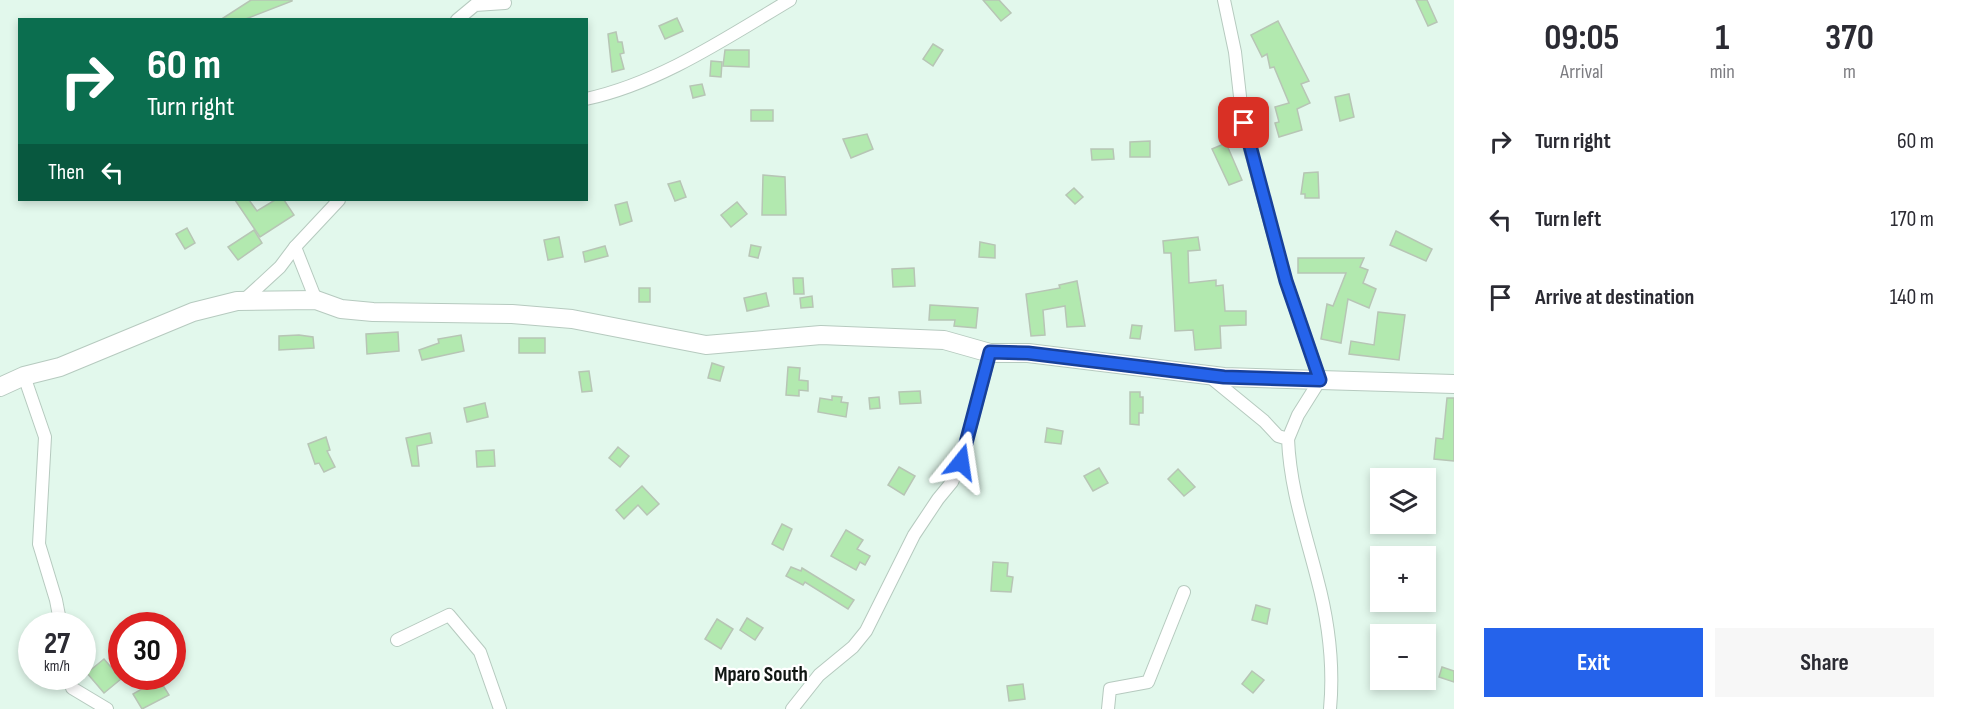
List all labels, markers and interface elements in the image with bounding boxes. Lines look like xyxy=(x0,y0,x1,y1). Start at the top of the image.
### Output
text: 09:05 xyxy=(1544,17,1619,60)
text: 1 xyxy=(1715,17,1729,60)
text: 370 xyxy=(1825,17,1874,60)
text: 60 m xyxy=(147,40,221,91)
icon: right xyxy=(48,42,126,120)
text: Arrival xyxy=(1560,60,1603,84)
text: min xyxy=(1710,60,1735,84)
text: m xyxy=(1843,60,1856,84)
text: Turn right xyxy=(147,91,234,123)
pin xyxy=(1218,97,1269,148)
icon: arrive xyxy=(1227,106,1260,139)
icon: right xyxy=(1484,125,1517,158)
text: Turn right xyxy=(1535,128,1611,155)
text: 60 m xyxy=(1897,128,1934,155)
icon: left xyxy=(96,156,129,189)
text: Then xyxy=(48,159,84,186)
icon: left xyxy=(1484,203,1517,236)
text: Turn left xyxy=(1535,206,1601,233)
text: 170 m xyxy=(1890,206,1934,233)
icon: arrive xyxy=(1484,281,1517,314)
text: Arrive at destination xyxy=(1535,284,1694,311)
text: 140 m xyxy=(1890,284,1934,311)
position arrow xyxy=(929,430,993,494)
map controls xyxy=(1370,468,1436,690)
button: layers xyxy=(1370,468,1436,534)
button: + xyxy=(1370,546,1436,612)
speed limit sign: 30 xyxy=(108,612,186,690)
button: − xyxy=(1370,624,1436,690)
text: 27 xyxy=(44,626,70,662)
button: Exit xyxy=(1484,628,1703,697)
button: Share xyxy=(1715,628,1934,697)
text: km/h xyxy=(44,657,70,676)
district label: Mparo South xyxy=(714,662,808,687)

